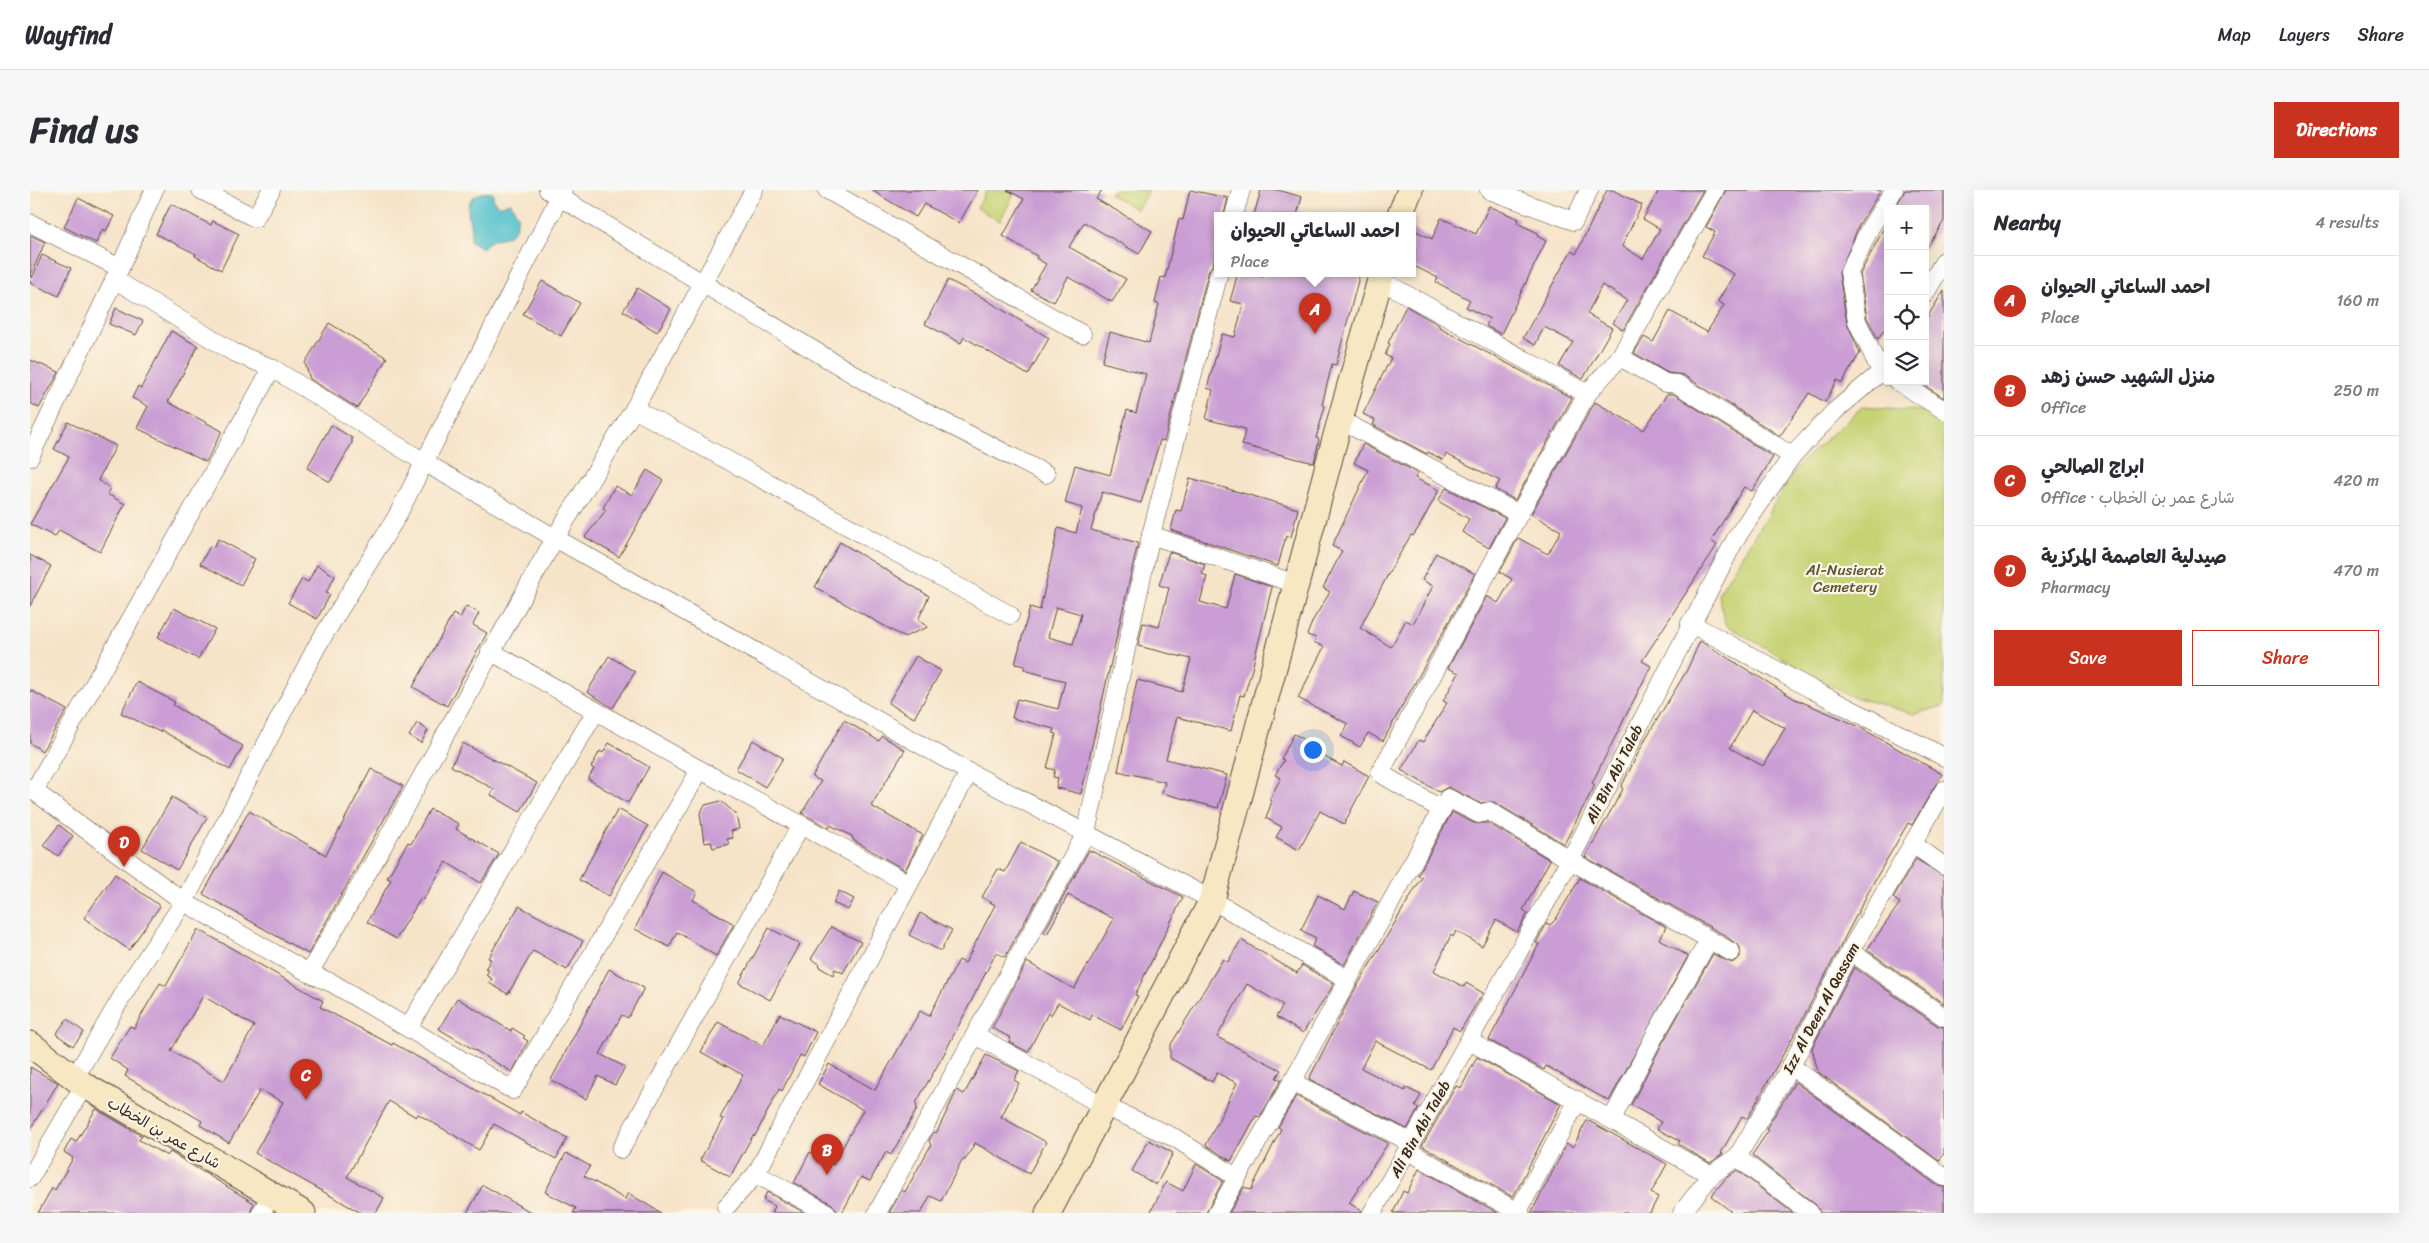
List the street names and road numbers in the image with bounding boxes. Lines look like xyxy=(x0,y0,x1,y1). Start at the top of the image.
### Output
street label: Ali Bin Abi Taleb xyxy=(1577,720,1650,829)
street label: Izz Al Deen Al Qassam xyxy=(1775,938,1867,1079)
street label: Ali Bin Abi Taleb xyxy=(1382,1075,1458,1183)
street label: شارع عمر بن الخطاب xyxy=(102,1090,226,1176)

